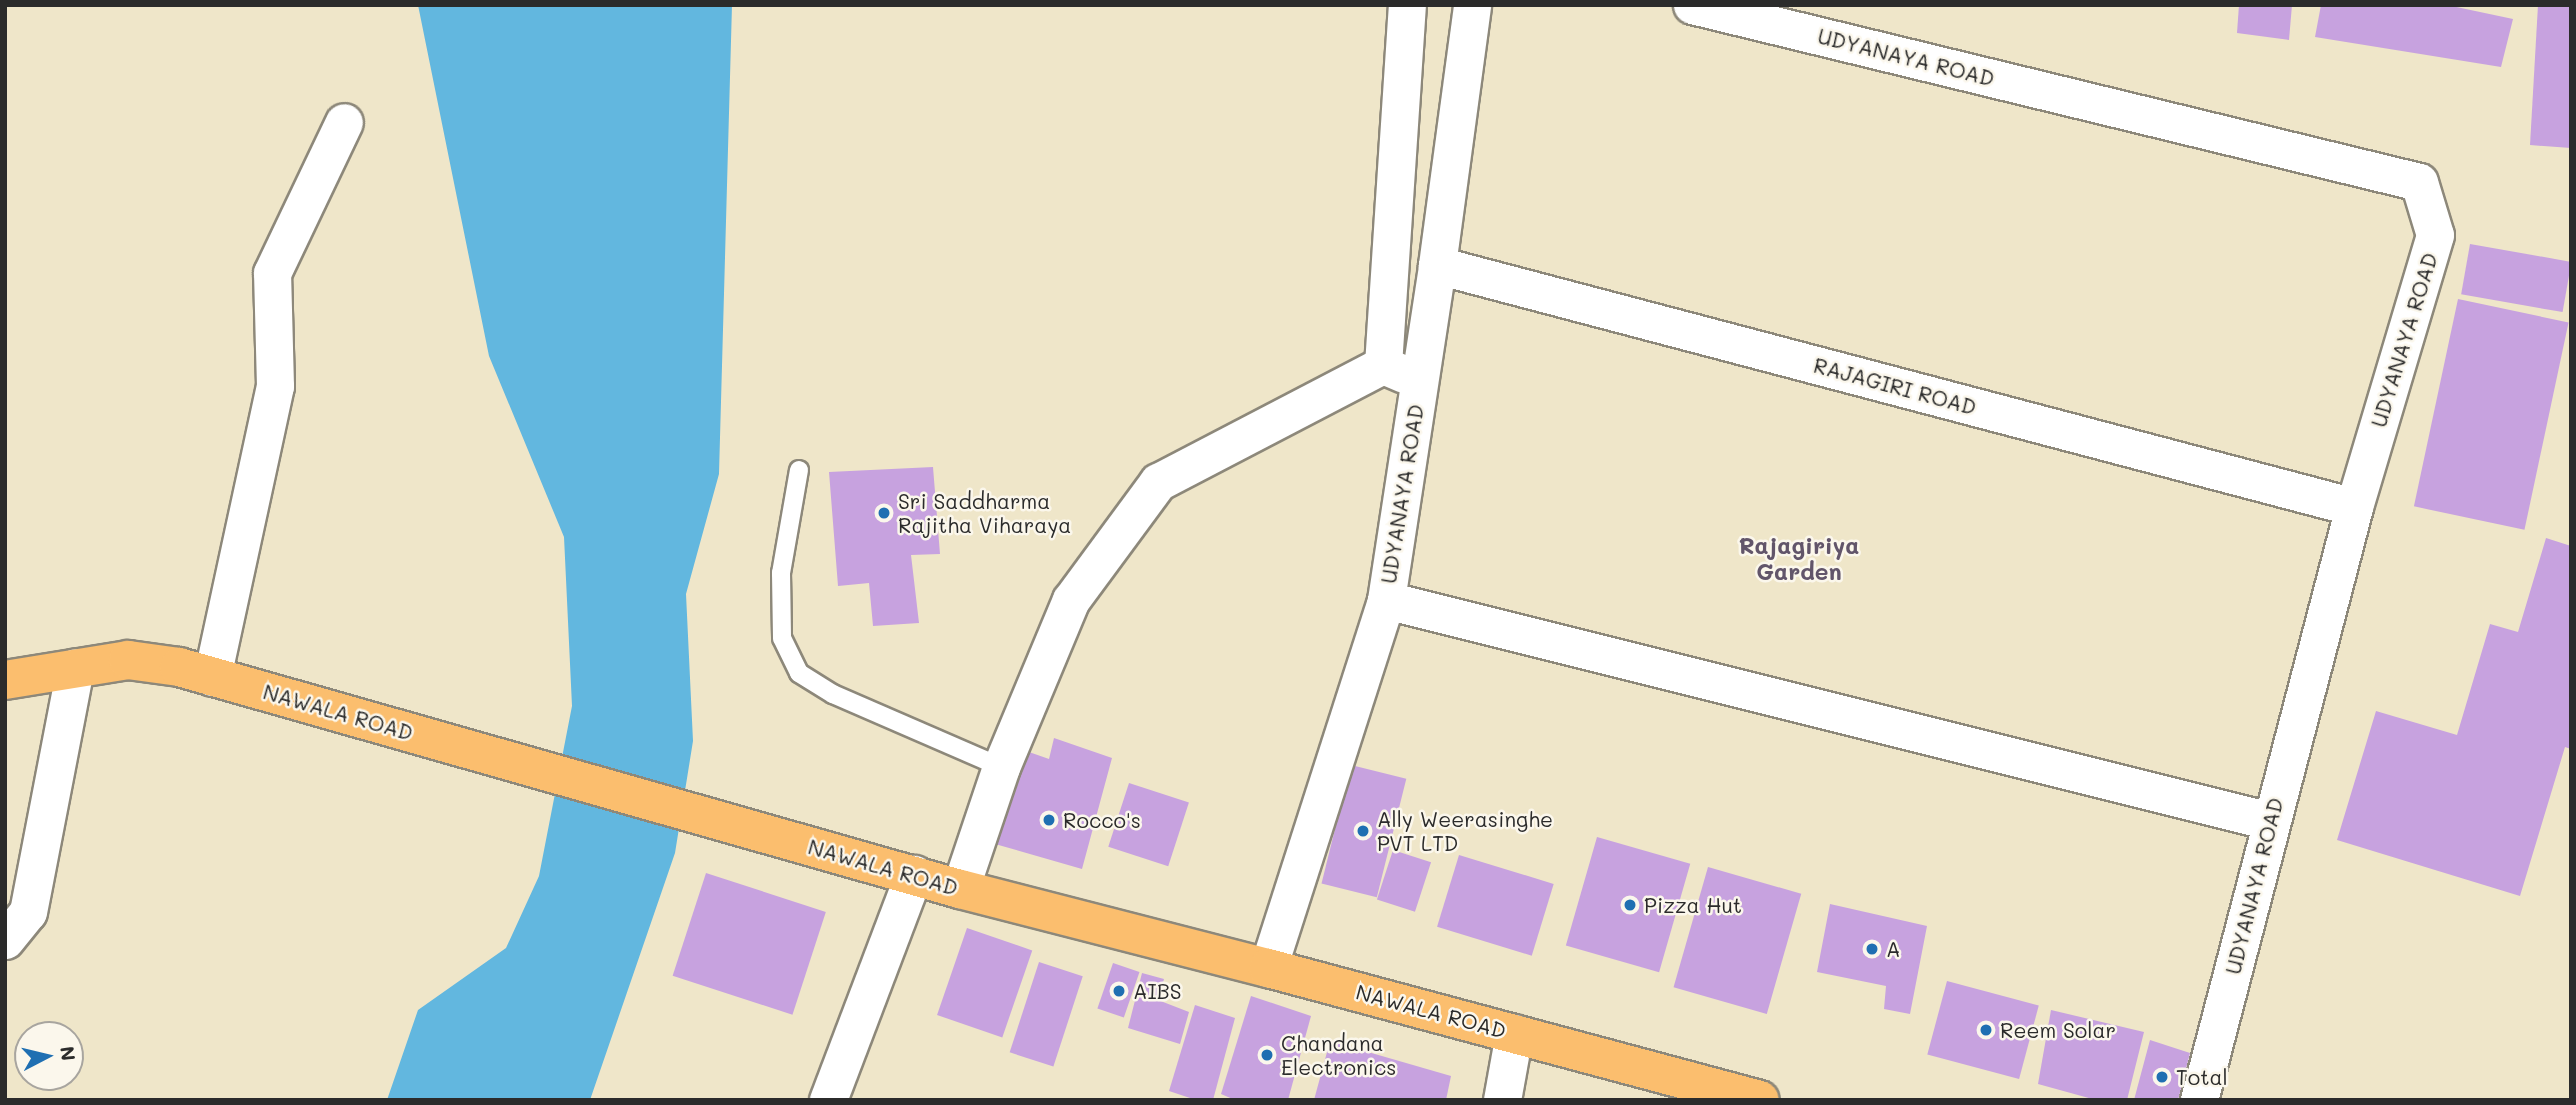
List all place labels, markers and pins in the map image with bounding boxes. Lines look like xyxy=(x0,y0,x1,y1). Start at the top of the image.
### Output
place label: Sri Saddharma Rajitha Viharaya xyxy=(898,488,1071,538)
marker: Sri Saddharma Rajitha Viharaya xyxy=(876,505,892,521)
place label: Ally Weerasinghe PVT LTD xyxy=(1377,806,1553,856)
place label: Rocco's xyxy=(1063,807,1141,833)
marker: Rocco's xyxy=(1041,812,1057,828)
marker: Ally Weerasinghe PVT LTD xyxy=(1355,823,1371,839)
place label: Pizza Hut xyxy=(1644,892,1742,918)
marker: Pizza Hut xyxy=(1622,897,1638,913)
place label: A xyxy=(1886,936,1901,962)
marker: A xyxy=(1864,941,1880,957)
place label: AIBS xyxy=(1133,978,1182,1004)
marker: AIBS xyxy=(1111,983,1127,999)
place label: Reem Solar xyxy=(2000,1017,2116,1043)
marker: Reem Solar xyxy=(1978,1022,1994,1038)
place label: Chandana Electronics xyxy=(1281,1030,1396,1080)
marker: Chandana Electronics xyxy=(1259,1047,1275,1063)
place label: Total xyxy=(2176,1064,2228,1090)
marker: Total xyxy=(2154,1069,2170,1085)

